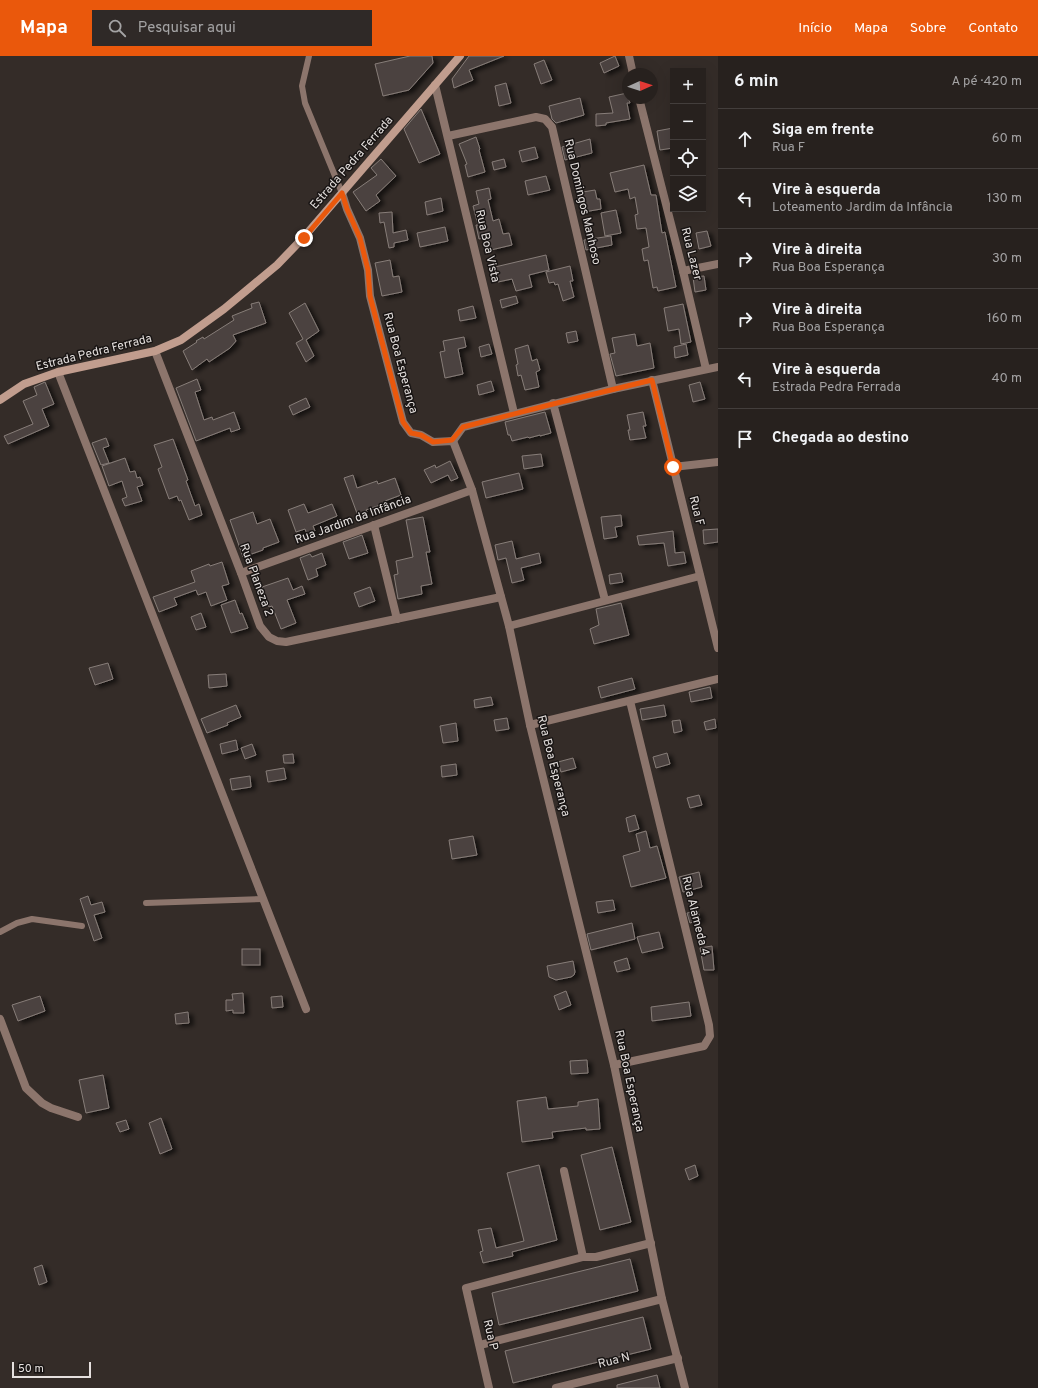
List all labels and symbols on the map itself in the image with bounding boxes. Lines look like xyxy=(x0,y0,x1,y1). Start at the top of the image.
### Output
north arrow xyxy=(622,68,658,104)
street label: Estrada Pedra Ferrada xyxy=(307,113,397,213)
street label: Rua Domingos Manhoso xyxy=(560,138,604,267)
street label: Rua Boa Vista xyxy=(471,208,503,284)
street label: Rua Lazer xyxy=(677,226,705,282)
route end xyxy=(295,229,313,247)
street label: Rua Boa Esperança xyxy=(379,311,421,415)
street label: Estrada Pedra Ferrada xyxy=(34,331,154,375)
route start xyxy=(664,458,682,476)
street label: Rua Jardim da Infância xyxy=(293,492,413,548)
street label: Rua F xyxy=(685,494,708,528)
street label: Rua Planeza 2 xyxy=(235,541,277,619)
street label: Rua Boa Esperança xyxy=(533,714,573,818)
street label: Rua Alameda 4 xyxy=(677,875,713,957)
street label: Rua Boa Esperança xyxy=(610,1029,648,1133)
street label: Rua P xyxy=(479,1318,501,1352)
street label: Rua N xyxy=(596,1349,632,1373)
scale bar xyxy=(12,1360,91,1379)

